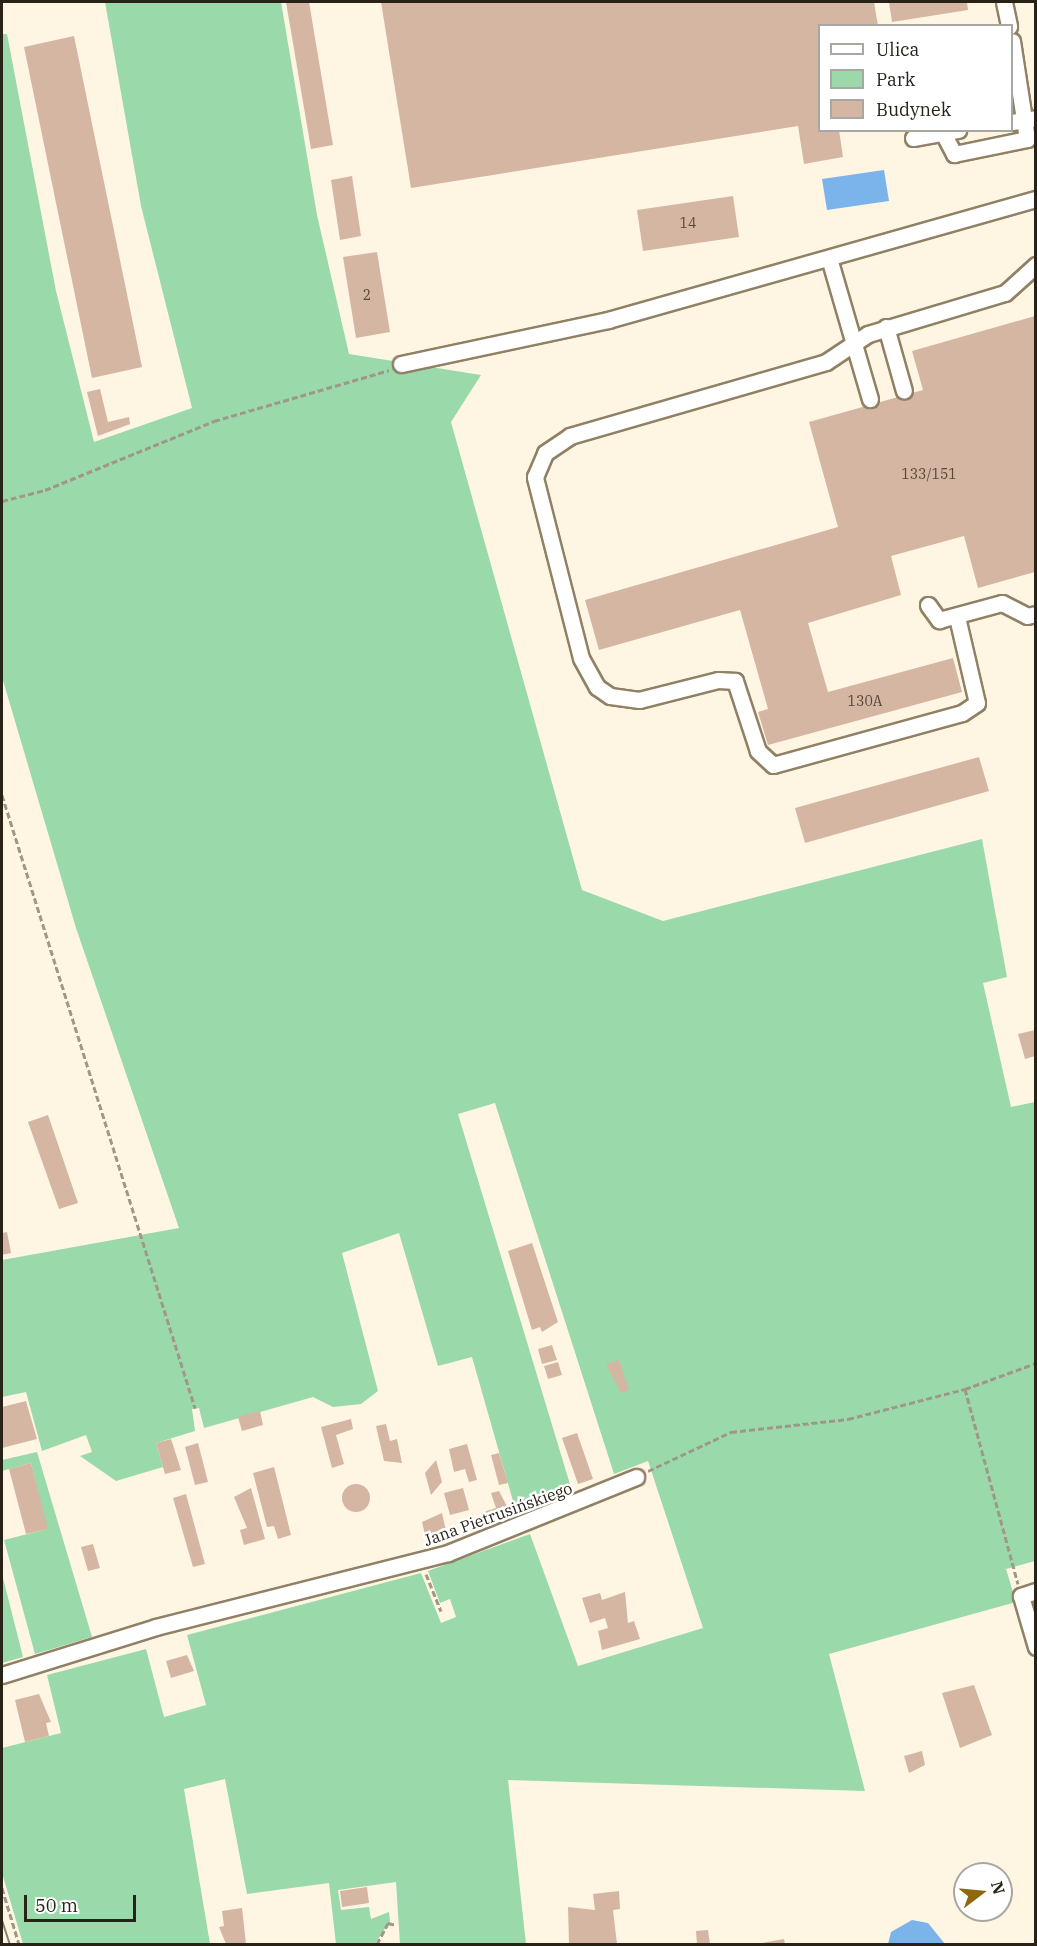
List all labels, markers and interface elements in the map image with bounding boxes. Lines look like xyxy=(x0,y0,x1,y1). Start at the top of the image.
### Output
legend xyxy=(818,24,1013,132)
text: Ulica xyxy=(876,38,919,61)
text: Park xyxy=(876,68,915,91)
text: Budynek xyxy=(876,98,951,121)
house number: 14 xyxy=(680,215,696,231)
house number: 2 xyxy=(363,287,371,303)
house number: 133/151 xyxy=(901,466,957,482)
house number: 130A xyxy=(848,693,882,709)
street label: Jana Pietrusińskiego xyxy=(421,1478,575,1550)
north arrow xyxy=(953,1862,1013,1922)
text: N xyxy=(987,1879,1010,1896)
scale bar xyxy=(27,1883,140,1921)
text: 50 m xyxy=(35,1894,78,1917)

